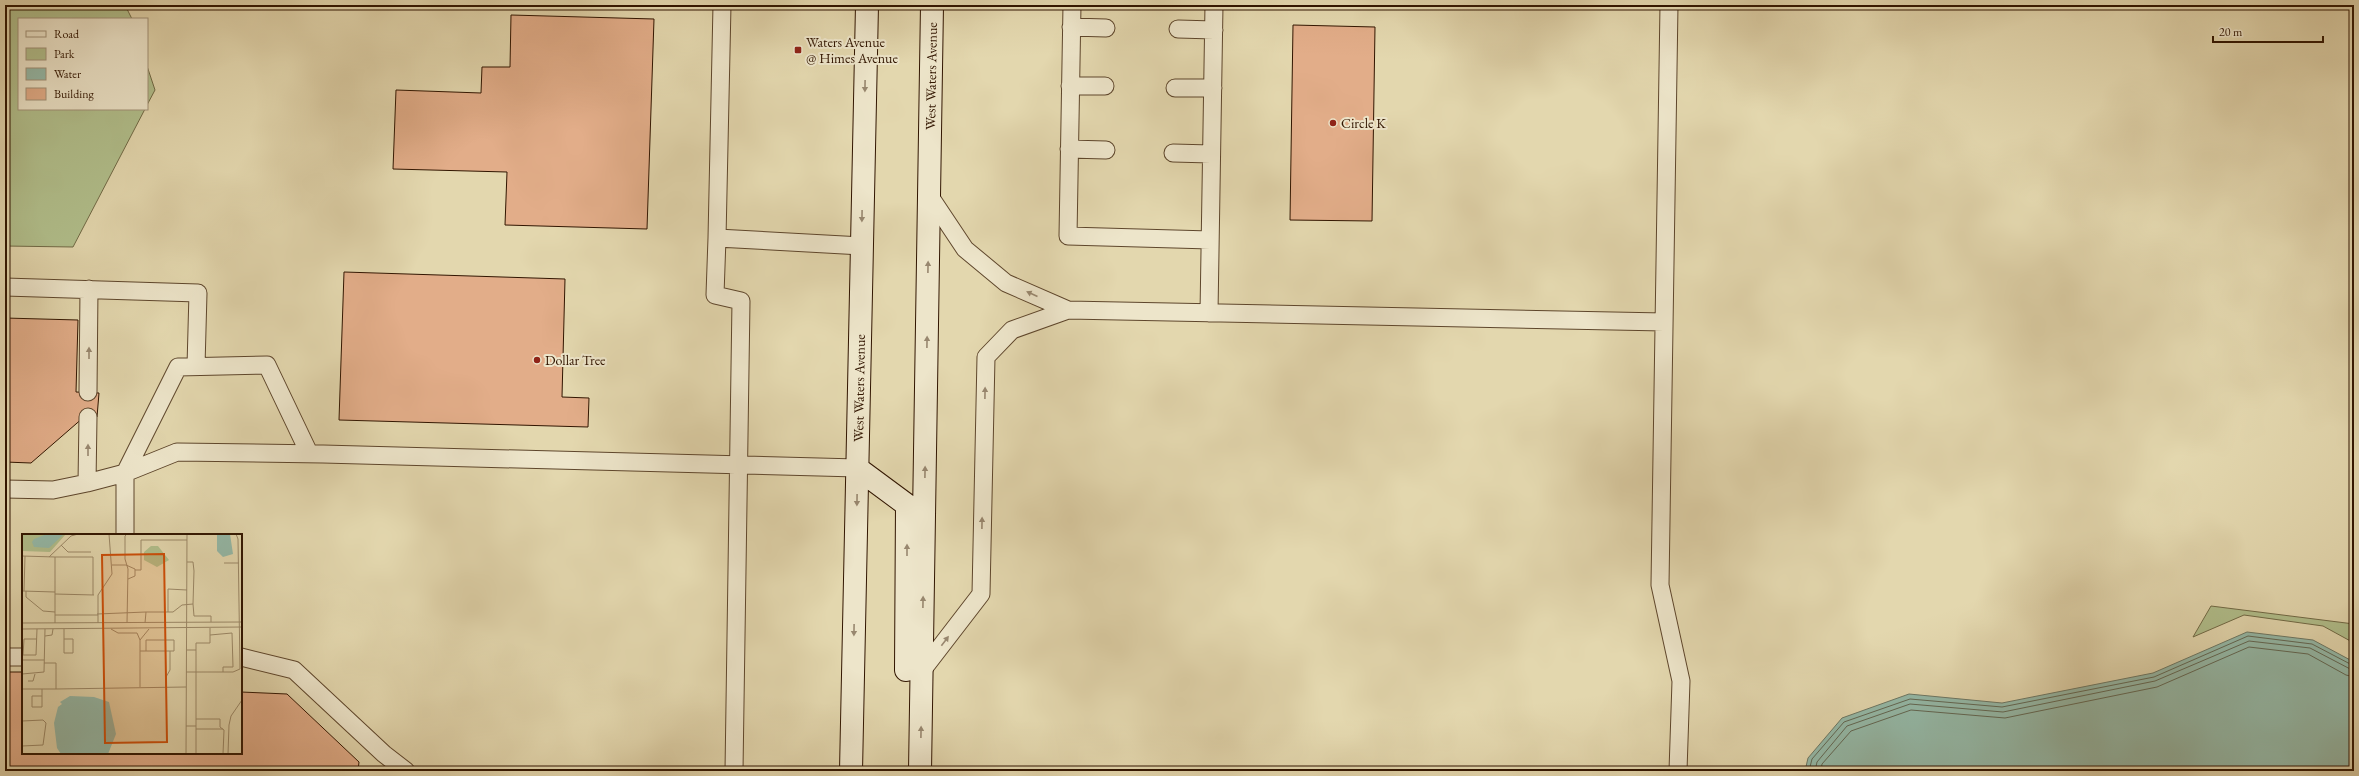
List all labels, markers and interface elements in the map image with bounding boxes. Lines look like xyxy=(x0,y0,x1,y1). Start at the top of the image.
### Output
legend xyxy=(18,18,148,110)
scale bar xyxy=(2213,18,2323,44)
street label: West Waters Avenue xyxy=(921,21,941,130)
text: 20 m xyxy=(2219,24,2243,40)
text: Road xyxy=(54,26,80,42)
place label: Waters Avenue @ Himes Avenue xyxy=(806,33,898,67)
marker: Waters Avenue @ Himes Avenue xyxy=(793,45,803,55)
text: Park xyxy=(54,46,75,62)
text: Water xyxy=(54,66,81,82)
one-way arrow xyxy=(862,80,868,93)
text: Building xyxy=(54,86,95,102)
place label: Circle K xyxy=(1341,114,1386,132)
marker: Circle K xyxy=(1328,118,1338,128)
one-way arrow xyxy=(859,210,866,222)
one-way arrow xyxy=(925,260,931,273)
one-way arrow xyxy=(1026,291,1038,297)
street label: West Waters Avenue xyxy=(849,333,869,442)
one-way arrow xyxy=(924,335,930,348)
one-way arrow xyxy=(85,347,92,359)
place label: Dollar Tree xyxy=(545,351,606,369)
marker: Dollar Tree xyxy=(532,355,542,365)
one-way arrow xyxy=(982,386,988,399)
one-way arrow xyxy=(85,443,91,456)
one-way arrow xyxy=(922,465,928,478)
one-way arrow xyxy=(853,494,860,506)
one-way arrow xyxy=(979,516,985,529)
inset map xyxy=(22,534,242,754)
one-way arrow xyxy=(904,543,910,556)
one-way arrow xyxy=(919,596,926,608)
one-way arrow xyxy=(851,624,857,637)
one-way arrow xyxy=(941,636,949,647)
one-way arrow xyxy=(918,725,924,738)

